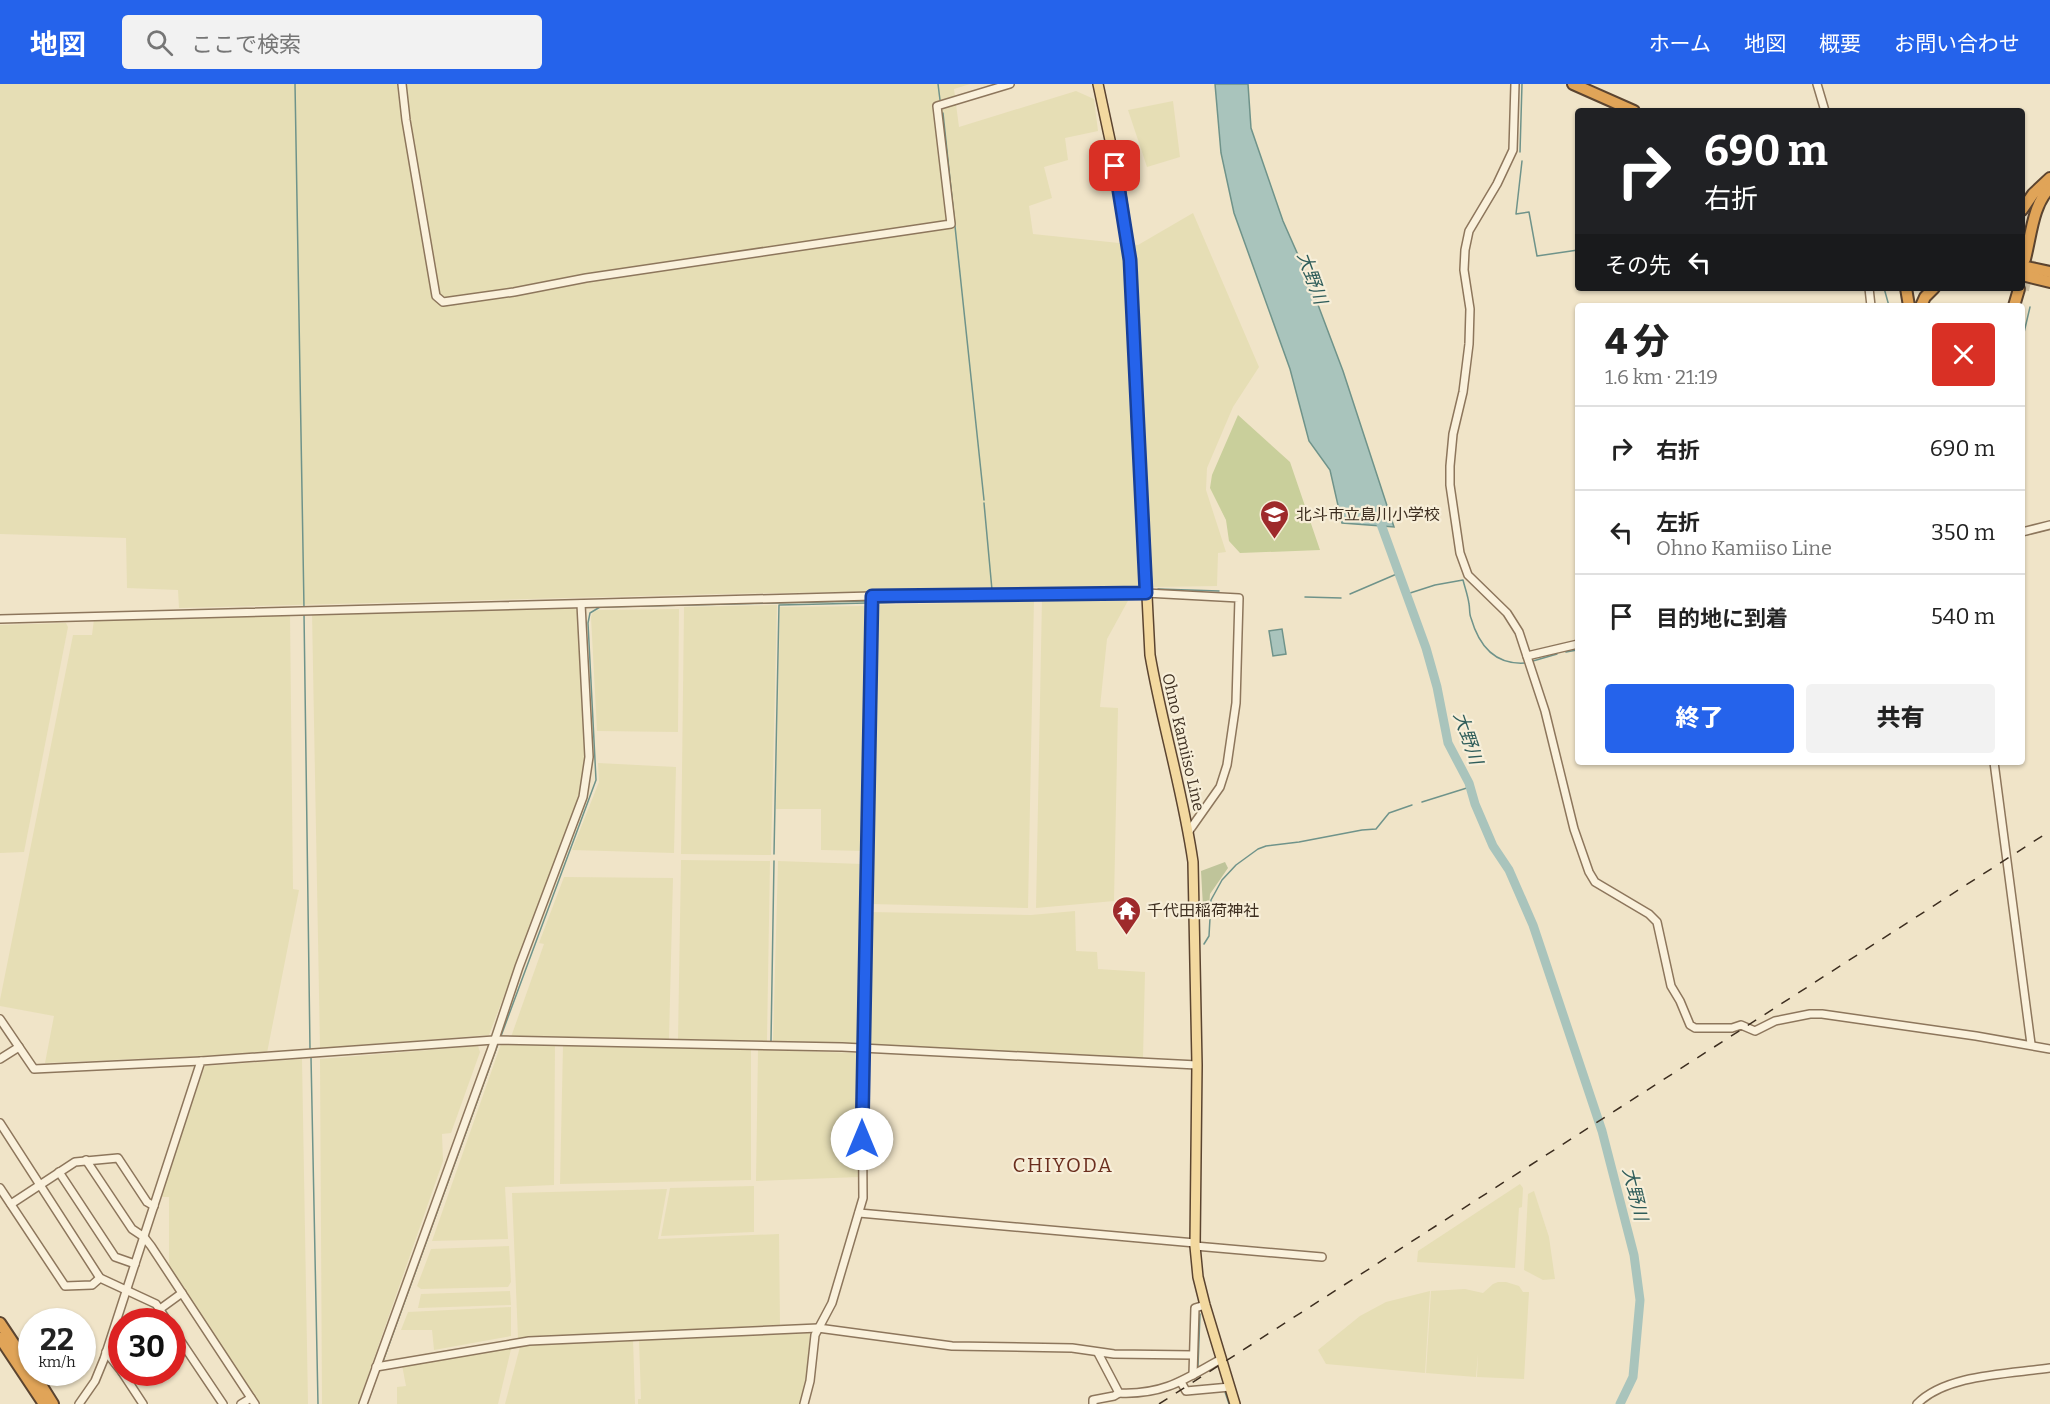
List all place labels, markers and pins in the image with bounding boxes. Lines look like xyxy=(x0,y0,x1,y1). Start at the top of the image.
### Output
pin xyxy=(1089,140,1140,191)
school or university icon: 北斗市立島川小学校 xyxy=(1259,498,1291,540)
place label: 北斗市立島川小学校 xyxy=(1296,505,1440,524)
temple icon: 千代田稲荷神社 xyxy=(1110,894,1142,936)
place label: 千代田稲荷神社 xyxy=(1147,901,1259,920)

